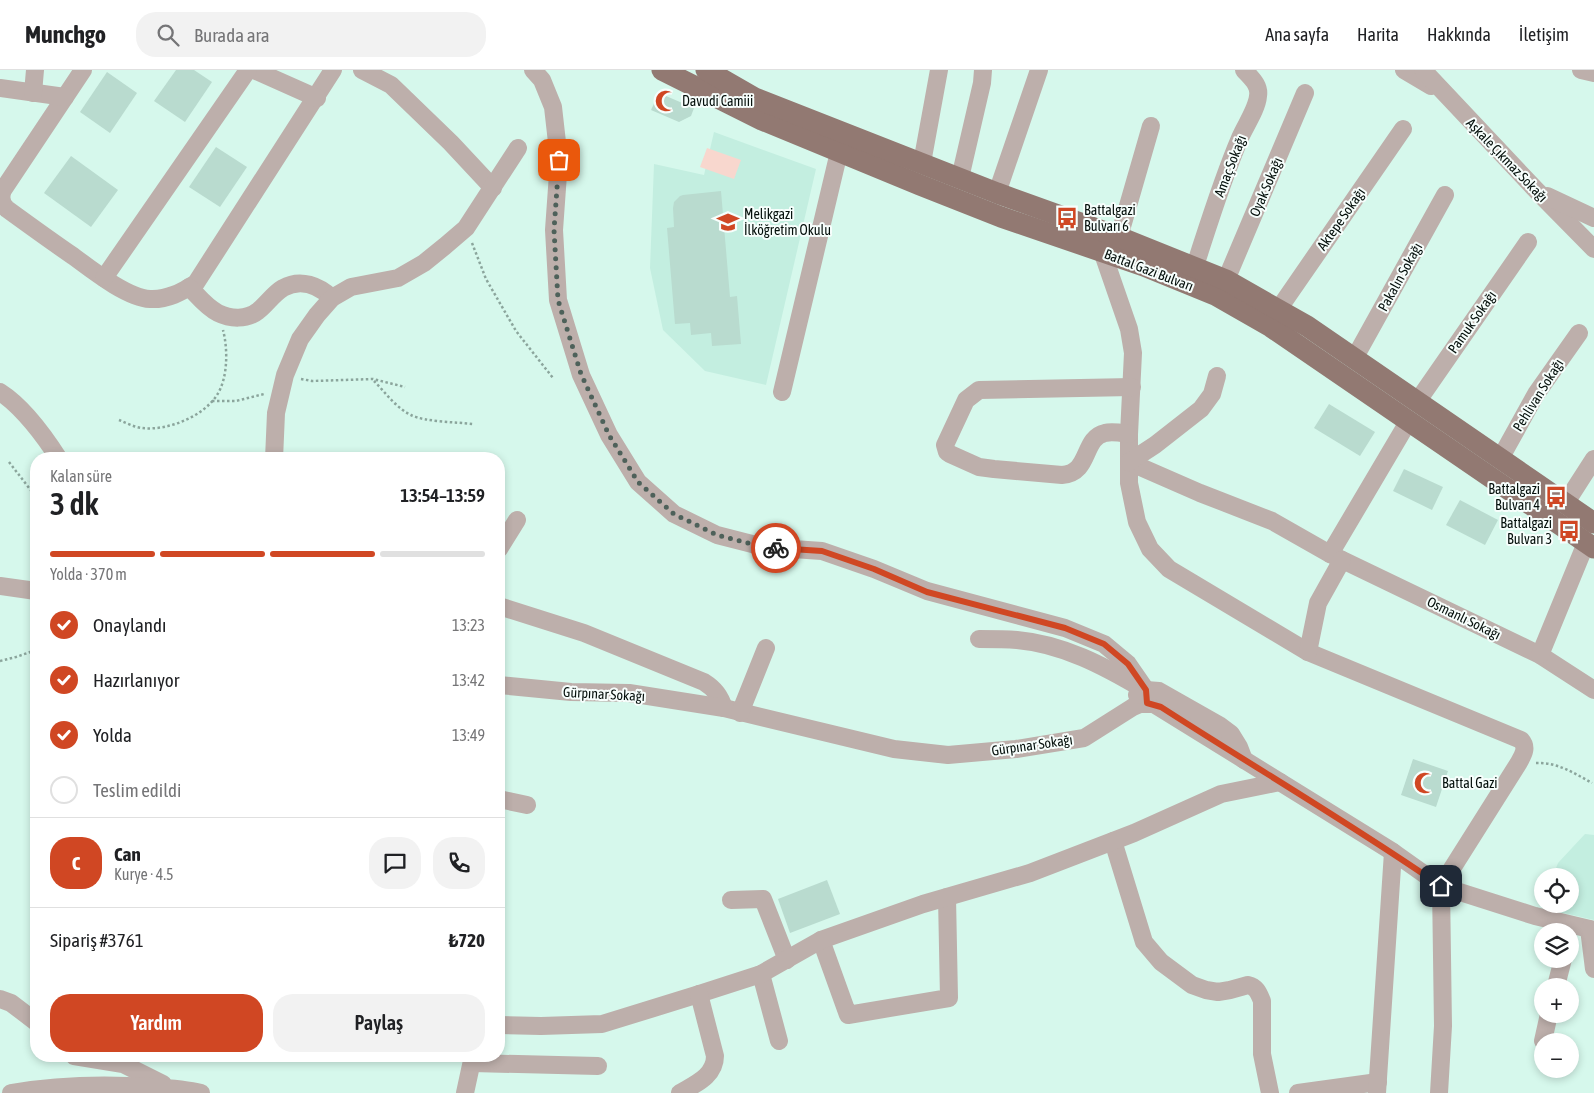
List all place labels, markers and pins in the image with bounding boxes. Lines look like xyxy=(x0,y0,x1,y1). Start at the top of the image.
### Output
mosque icon: Davudi Camiii xyxy=(653,88,679,114)
place label: Davudi Camiii xyxy=(682,93,753,109)
pin xyxy=(538,139,580,181)
place label: Battalgazi Bulvarı 6 xyxy=(1084,202,1136,234)
bus stop icon: Battalgazi Bulvarı 6 xyxy=(1054,205,1080,231)
place label: Melikgazi İlköğretim Okulu xyxy=(744,206,831,238)
school or university icon: Melikgazi İlköğretim Okulu xyxy=(715,209,741,235)
place label: Battalgazi Bulvarı 4 xyxy=(1488,481,1540,513)
bus stop icon: Battalgazi Bulvarı 4 xyxy=(1543,484,1569,510)
place label: Battalgazi Bulvarı 3 xyxy=(1500,515,1552,547)
bus stop icon: Battalgazi Bulvarı 3 xyxy=(1556,518,1582,544)
mosque icon: Battal Gazi xyxy=(1412,770,1438,796)
place label: Battal Gazi xyxy=(1442,775,1498,791)
pin xyxy=(1420,865,1462,907)

